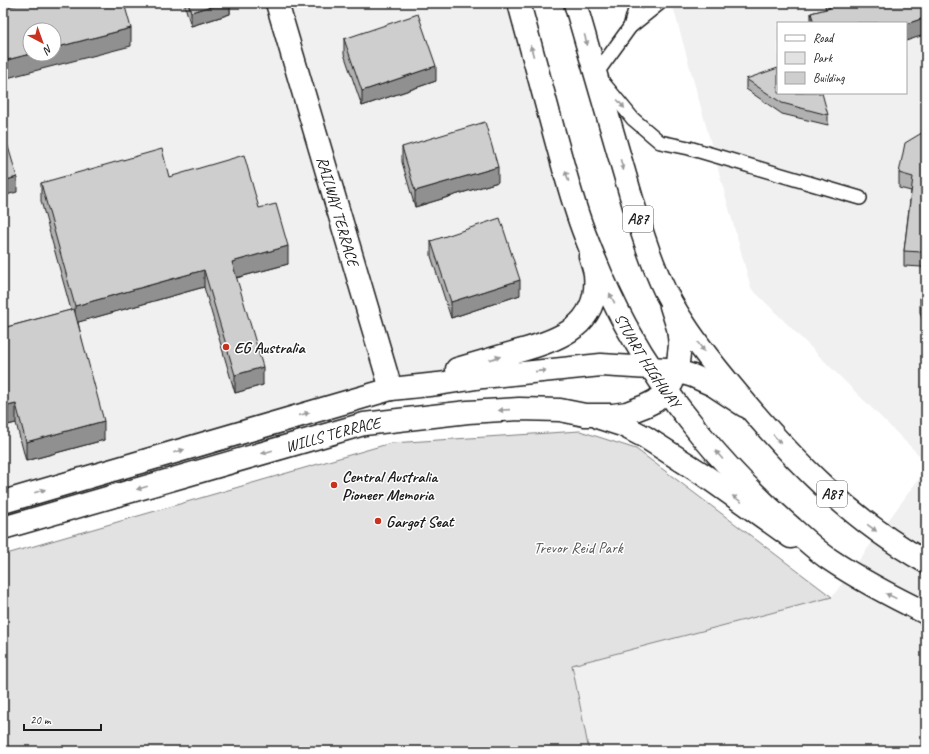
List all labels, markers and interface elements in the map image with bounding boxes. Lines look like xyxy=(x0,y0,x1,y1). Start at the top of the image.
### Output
north arrow xyxy=(22,22,62,62)
legend xyxy=(777,22,907,94)
text: Road xyxy=(813,30,835,46)
one-way arrow xyxy=(583,35,589,47)
text: N xyxy=(40,42,56,58)
one-way arrow xyxy=(529,45,535,57)
text: Park xyxy=(813,50,834,66)
text: Building xyxy=(813,70,845,86)
one-way arrow xyxy=(616,99,625,109)
street label: RAILWAY TERRACE xyxy=(312,154,364,271)
one-way arrow xyxy=(619,160,625,172)
one-way arrow xyxy=(564,170,570,182)
road number: A87 xyxy=(623,206,653,232)
one-way arrow xyxy=(609,292,615,304)
street label: STUART HIGHWAY xyxy=(610,310,686,414)
place label: EG Australia xyxy=(234,338,306,358)
marker: EG Australia xyxy=(221,342,231,352)
one-way arrow xyxy=(697,342,705,353)
one-way arrow xyxy=(490,355,502,361)
one-way arrow xyxy=(535,368,547,374)
one-way arrow xyxy=(498,406,510,413)
one-way arrow xyxy=(297,411,310,417)
street label: WILLS TERRACE xyxy=(283,413,384,457)
one-way arrow xyxy=(773,434,782,444)
one-way arrow xyxy=(173,448,185,454)
one-way arrow xyxy=(261,449,273,455)
one-way arrow xyxy=(714,449,723,460)
place label: Central Australia Pioneer Memoria xyxy=(342,467,438,505)
marker: Central Australia Pioneer Memoria xyxy=(329,480,339,490)
road number: A87 xyxy=(817,481,847,507)
one-way arrow xyxy=(136,485,148,491)
one-way arrow xyxy=(35,488,47,494)
one-way arrow xyxy=(732,494,743,503)
place label: Gargot Seat xyxy=(386,512,455,532)
marker: Gargot Seat xyxy=(373,516,383,526)
one-way arrow xyxy=(867,523,878,532)
park label: Trevor Reid Park xyxy=(534,538,624,558)
one-way arrow xyxy=(885,593,897,600)
scale bar xyxy=(24,706,101,732)
text: 20 m xyxy=(30,712,52,728)

